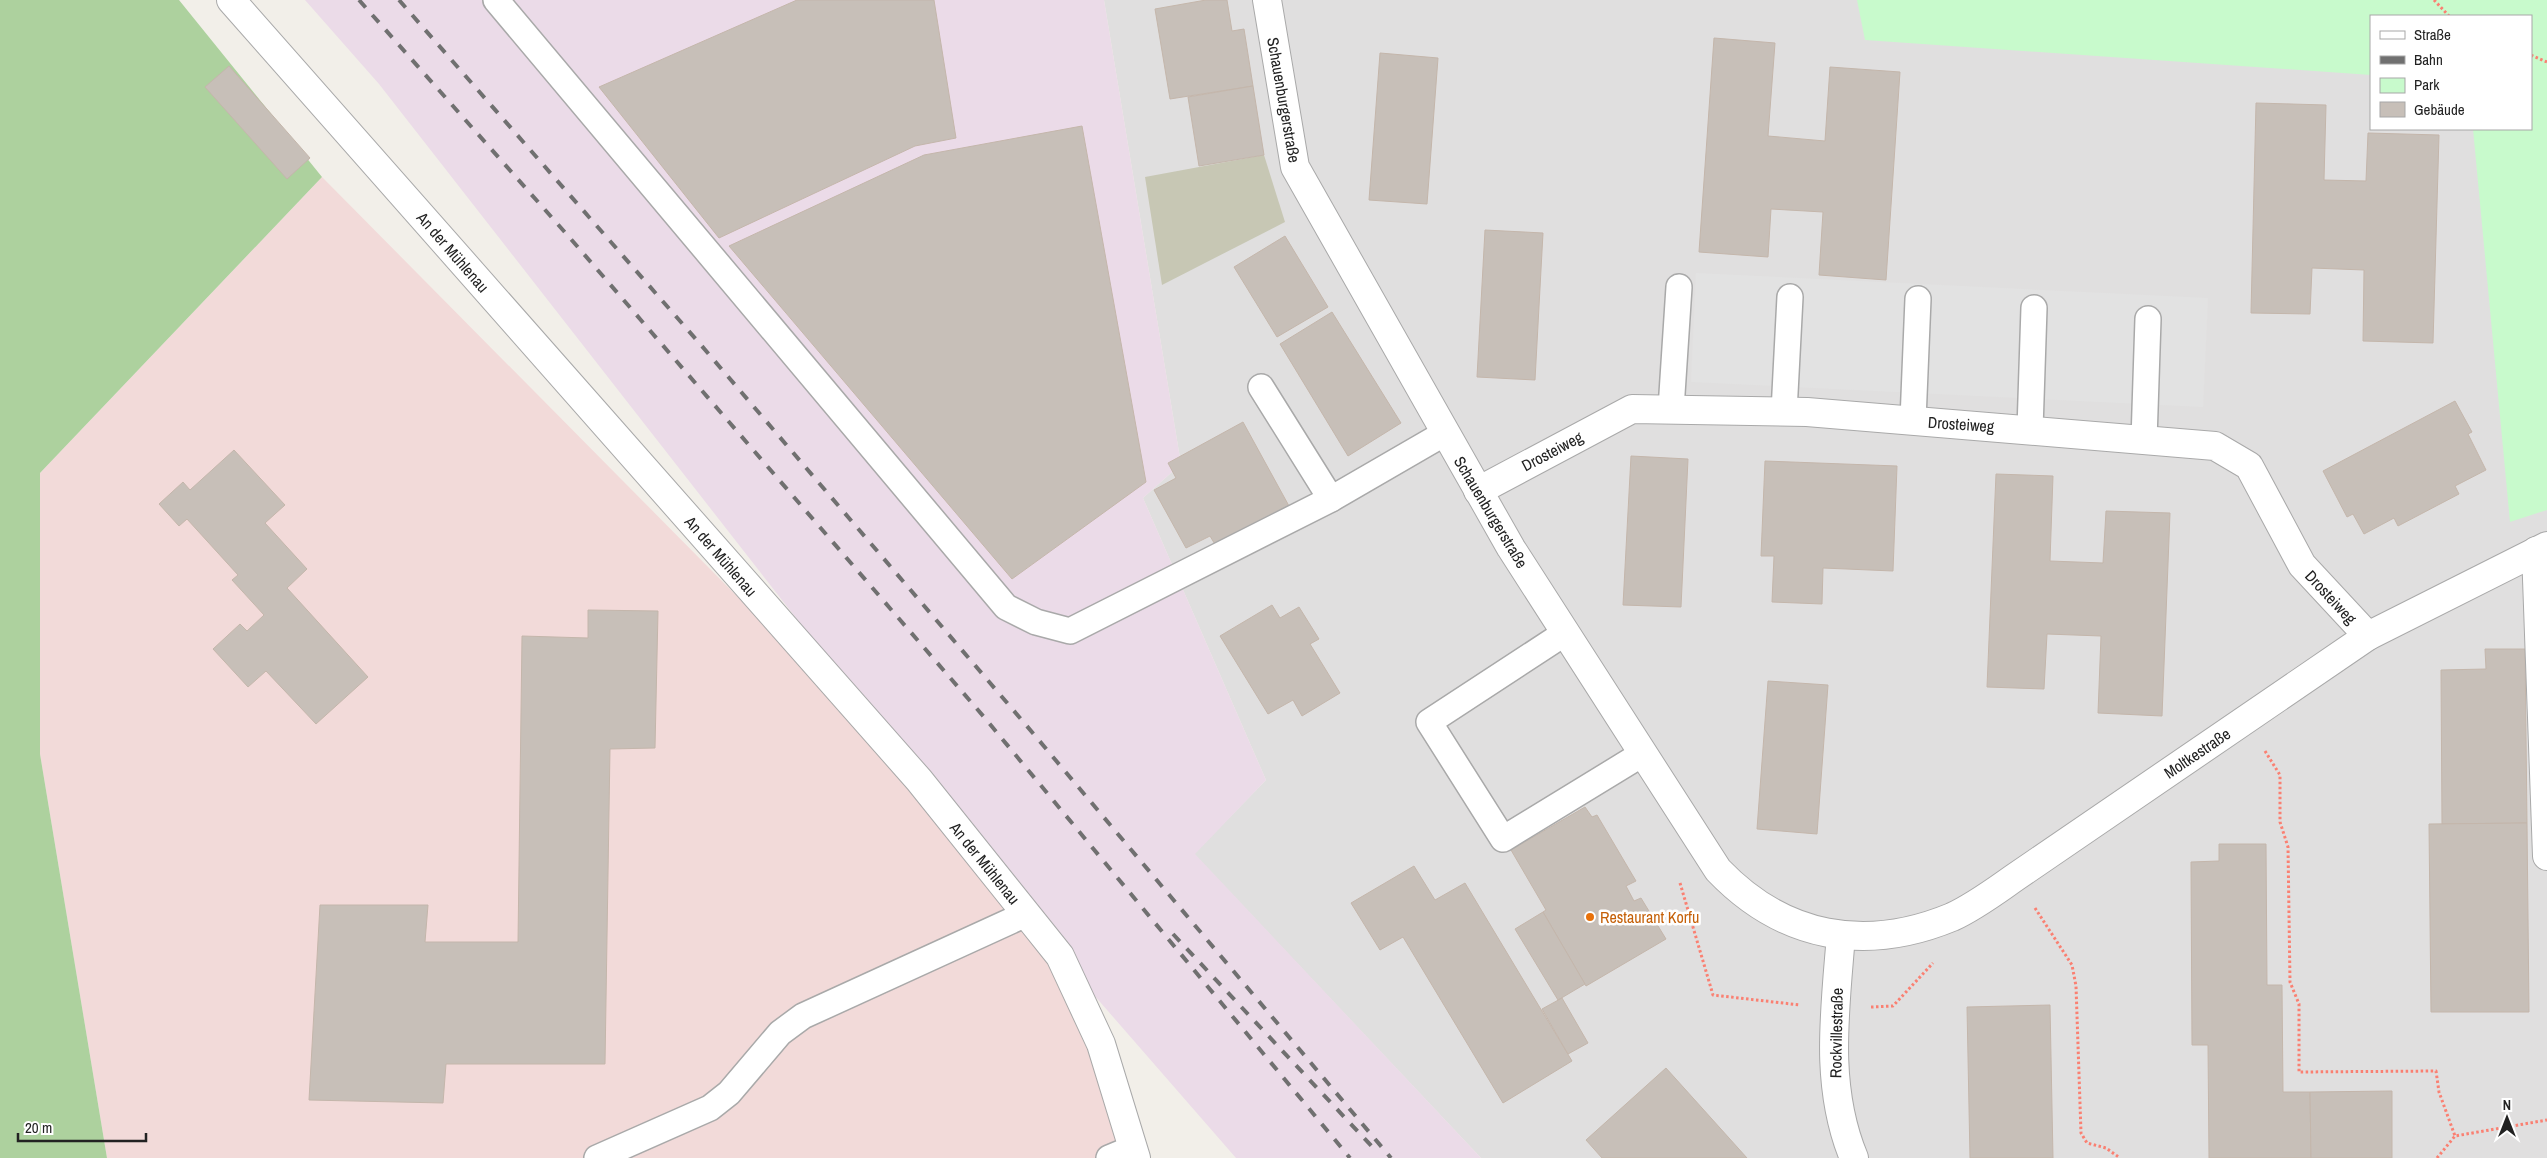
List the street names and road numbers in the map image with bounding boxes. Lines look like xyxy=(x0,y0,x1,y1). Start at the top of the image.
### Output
street label: Schauenburgerstraße xyxy=(1262,36,1306,164)
street label: An der Mühlenau xyxy=(411,206,494,297)
street label: Drosteiweg xyxy=(1927,411,1996,437)
street label: Drosteiweg xyxy=(1518,425,1587,476)
street label: Schauenburgerstraße xyxy=(1449,452,1533,572)
street label: An der Mühlenau xyxy=(679,510,762,601)
street label: Drosteiweg xyxy=(2300,565,2362,629)
street label: Moltkestraße xyxy=(2159,723,2235,783)
street label: An der Mühlenau xyxy=(944,816,1025,909)
street label: Rockvillestraße xyxy=(1824,988,1848,1078)

